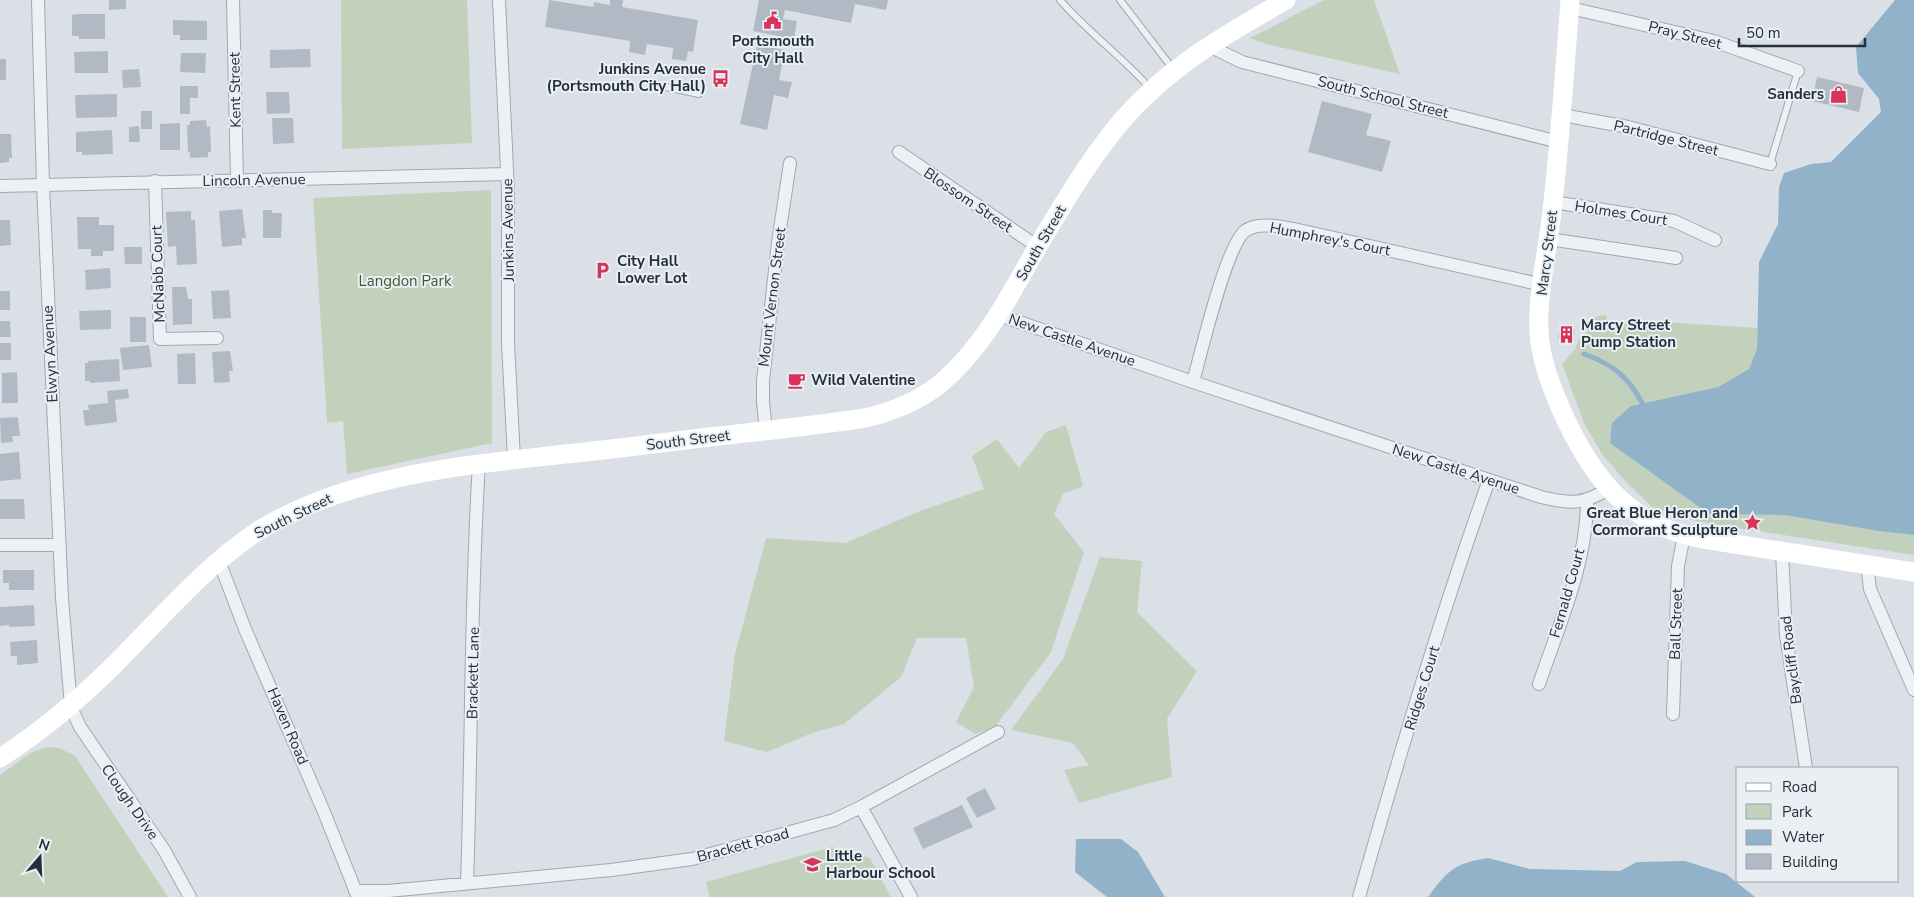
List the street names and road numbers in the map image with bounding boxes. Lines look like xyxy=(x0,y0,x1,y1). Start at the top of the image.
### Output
street label: Pray Street xyxy=(1646,16,1725,54)
street label: Kent Street xyxy=(224,51,246,128)
street label: South School Street xyxy=(1315,71,1451,123)
street label: Partridge Street xyxy=(1612,115,1721,161)
street label: Blossom Street xyxy=(920,163,1017,238)
street label: Lincoln Avenue xyxy=(202,169,306,191)
street label: Junkins Avenue xyxy=(497,178,519,283)
street label: Holmes Court xyxy=(1573,196,1669,230)
street label: South Street xyxy=(1011,201,1071,285)
street label: Marcy Street xyxy=(1532,209,1562,297)
street label: Humphrey's Court xyxy=(1268,217,1393,261)
street label: McNabb Court xyxy=(146,224,170,323)
street label: Mount Vernon Street xyxy=(754,225,791,368)
street label: Elwyn Avenue xyxy=(37,305,63,403)
street label: New Castle Avenue xyxy=(1006,309,1138,371)
street label: South Street xyxy=(645,425,732,455)
street label: New Castle Avenue xyxy=(1390,439,1522,499)
street label: South Street xyxy=(251,488,336,544)
street label: Fernald Court xyxy=(1545,545,1590,640)
street label: Ball Street xyxy=(1665,587,1687,660)
street label: Baycliff Road xyxy=(1776,615,1806,705)
street label: Brackett Lane xyxy=(462,627,484,719)
street label: Ridges Court xyxy=(1400,643,1445,733)
street label: Haven Road xyxy=(263,684,313,768)
street label: Clough Drive xyxy=(97,760,163,844)
street label: Brackett Road xyxy=(695,823,791,867)

